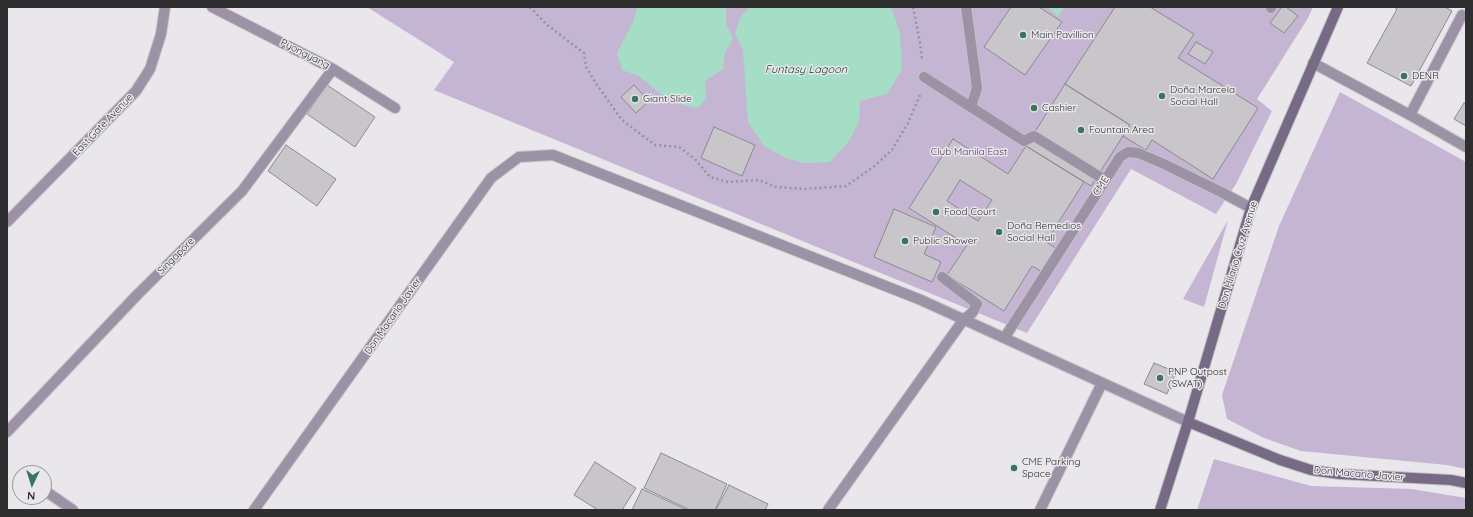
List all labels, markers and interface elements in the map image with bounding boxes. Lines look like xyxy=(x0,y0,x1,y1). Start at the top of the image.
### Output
place label: Main Pavillion xyxy=(1031,29,1094,41)
marker: Main Pavillion xyxy=(1018,30,1028,40)
street label: Pyongyang xyxy=(278,37,332,71)
water label: Funtasy Lagoon xyxy=(765,63,847,77)
place label: DENR xyxy=(1412,70,1439,82)
marker: DENR xyxy=(1399,71,1409,81)
place label: Doña Marcela Social Hall xyxy=(1170,84,1235,108)
street label: East Gate Avenue xyxy=(70,91,136,159)
marker: Doña Marcela Social Hall xyxy=(1157,91,1167,101)
place label: Giant Slide xyxy=(643,93,692,105)
marker: Giant Slide xyxy=(630,94,640,104)
place label: Cashier xyxy=(1042,102,1077,114)
marker: Cashier xyxy=(1029,103,1039,113)
place label: Fountain Area xyxy=(1089,124,1154,136)
marker: Fountain Area xyxy=(1076,125,1086,135)
park label: Club Manila East xyxy=(931,146,1007,158)
street label: CME xyxy=(1090,174,1112,198)
street label: Don Hilario Cruz Avenue xyxy=(1216,200,1260,310)
place label: Food Court xyxy=(944,206,996,218)
marker: Food Court xyxy=(931,207,941,217)
place label: Doña Remedios Social Hall xyxy=(1007,220,1081,244)
marker: Doña Remedios Social Hall xyxy=(994,227,1004,237)
street label: Singapore xyxy=(155,235,197,277)
place label: Public Shower xyxy=(913,235,977,247)
marker: Public Shower xyxy=(900,236,910,246)
street label: Don Macario Javier xyxy=(362,275,424,357)
place label: PNP Outpost (SWAT) xyxy=(1168,366,1227,390)
marker: PNP Outpost (SWAT) xyxy=(1155,373,1165,383)
place label: CME Parking Space xyxy=(1022,456,1081,480)
marker: CME Parking Space xyxy=(1009,463,1019,473)
street label: Don Macario Javier xyxy=(1313,464,1405,484)
north arrow xyxy=(12,465,52,505)
text: N xyxy=(27,489,36,503)

